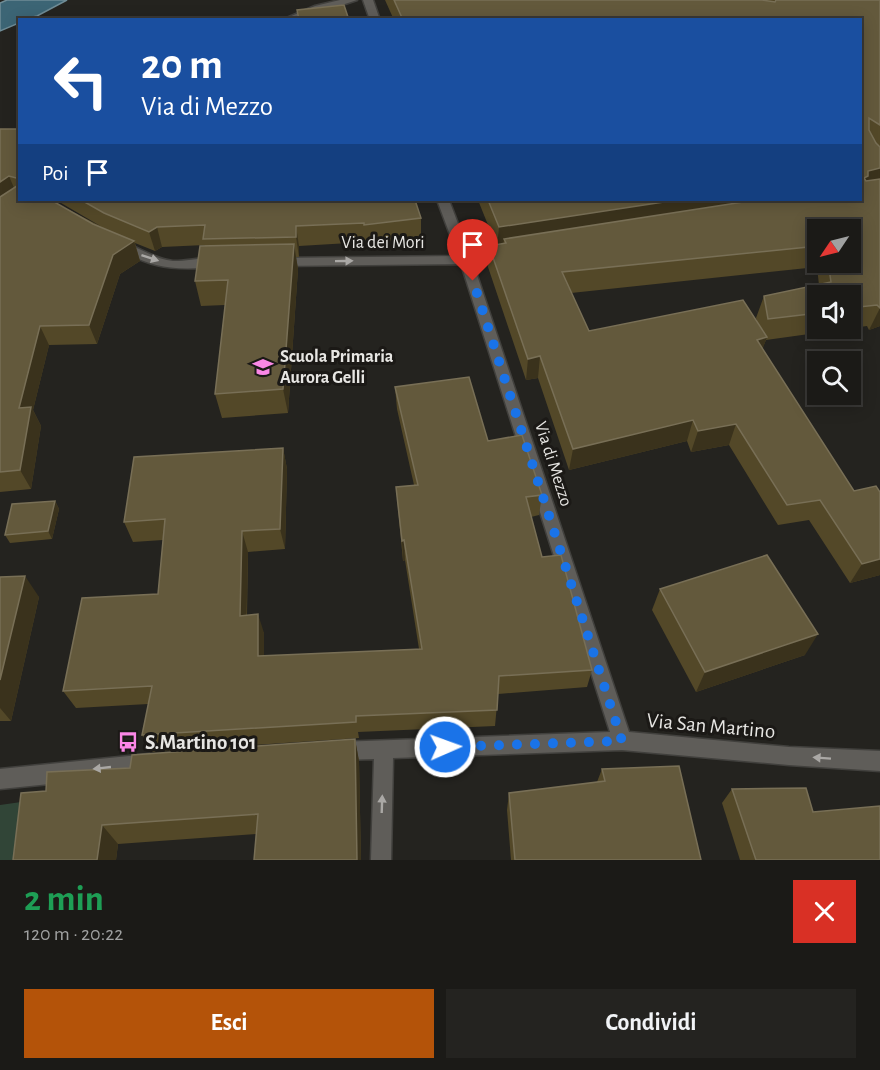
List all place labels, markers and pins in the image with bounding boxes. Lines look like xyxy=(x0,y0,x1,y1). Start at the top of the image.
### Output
pin xyxy=(447,219,498,281)
place label: Scuola Primaria Aurora Gelli xyxy=(280,348,394,387)
school or university icon: Scuola Primaria Aurora Gelli xyxy=(251,355,275,379)
bus stop icon: S.Martino 101 xyxy=(116,730,140,754)
place label: S.Martino 101 xyxy=(145,732,257,753)

